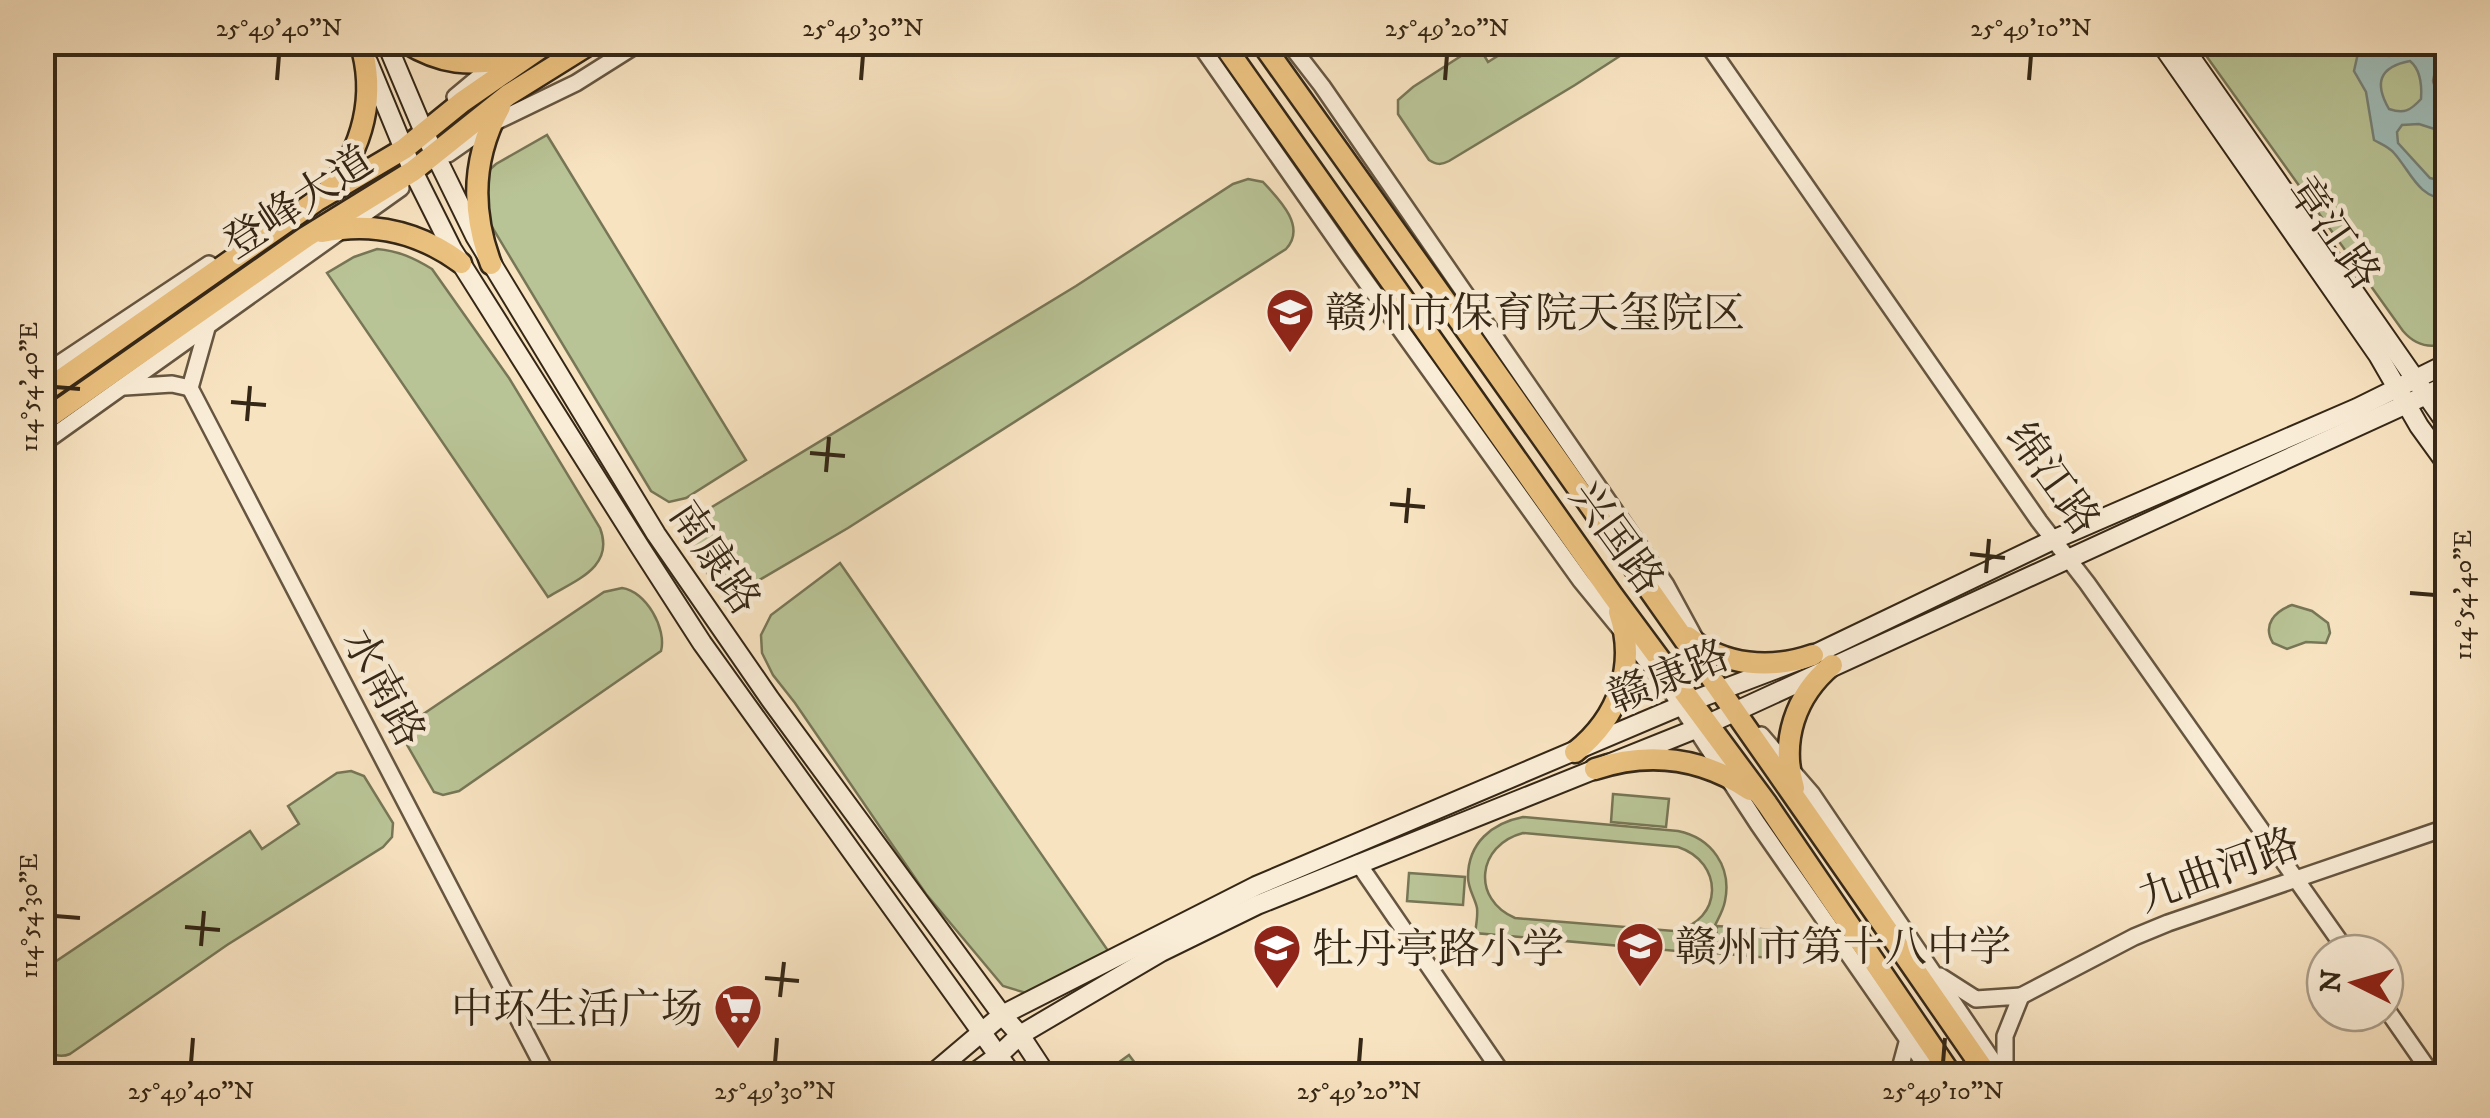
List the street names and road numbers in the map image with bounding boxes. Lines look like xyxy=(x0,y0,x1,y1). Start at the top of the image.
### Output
street label: 登峰大道 xyxy=(214,136,383,271)
street label: 章江路 xyxy=(2275,167,2390,300)
street label: 绵江路 xyxy=(1994,414,2110,546)
street label: 兴国路 xyxy=(1558,473,1674,605)
street label: 南康路 xyxy=(657,492,770,625)
street label: 水南路 xyxy=(330,621,435,756)
street label: 赣康路 xyxy=(1601,630,1737,725)
street label: 九曲河路 xyxy=(2131,819,2307,925)

